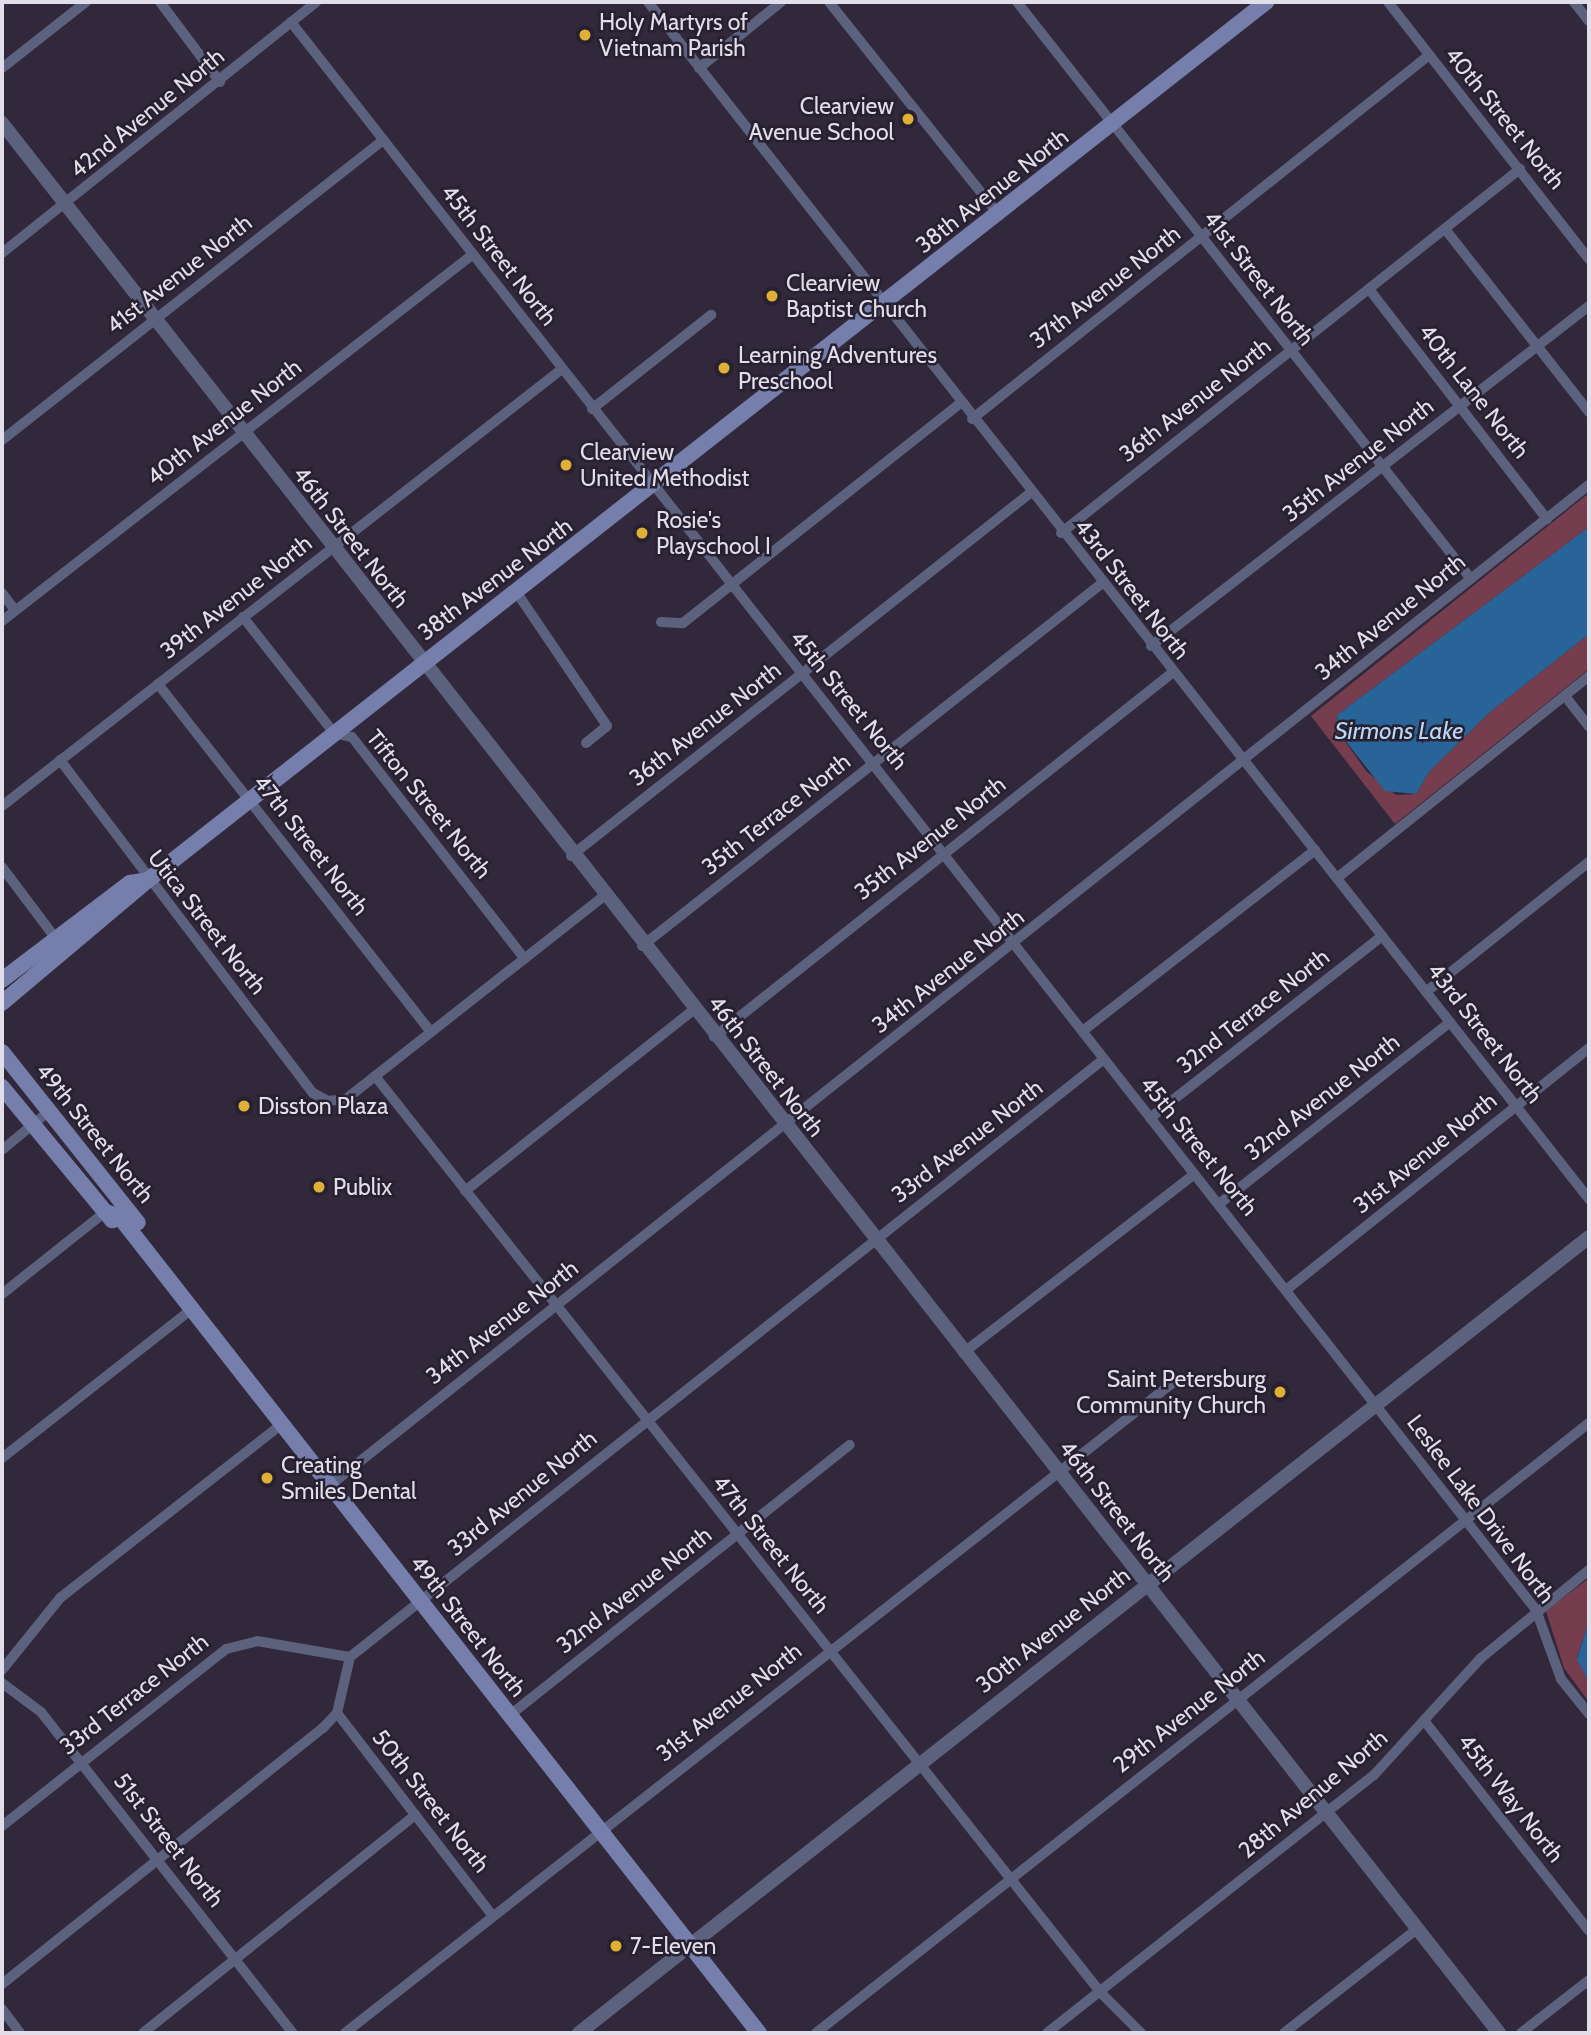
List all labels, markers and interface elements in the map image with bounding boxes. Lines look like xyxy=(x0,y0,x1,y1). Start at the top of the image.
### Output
place label: Holy Martyrs of Vietnam Parish xyxy=(599,8,748,62)
marker: Holy Martyrs of Vietnam Parish xyxy=(577,27,593,43)
street label: 40th Street North xyxy=(1439,41,1571,195)
street label: 42nd Avenue North xyxy=(64,42,230,184)
place label: Clearview Avenue School xyxy=(749,92,894,146)
marker: Clearview Avenue School xyxy=(900,111,916,127)
street label: 38th Avenue North xyxy=(910,123,1074,259)
street label: 45th Street North xyxy=(435,179,563,331)
street label: 41st Street North xyxy=(1198,205,1320,351)
street label: 41st Avenue North xyxy=(101,209,257,339)
street label: 37th Avenue North xyxy=(1024,220,1186,354)
place label: Clearview Baptist Church xyxy=(786,269,927,323)
marker: Clearview Baptist Church xyxy=(764,288,780,304)
street label: 40th Lane North xyxy=(1413,318,1535,464)
street label: 36th Avenue North xyxy=(1114,332,1276,468)
place label: Learning Adventures Preschool xyxy=(738,341,937,395)
street label: 40th Avenue North xyxy=(141,353,307,491)
marker: Learning Adventures Preschool xyxy=(716,360,732,376)
street label: 35th Avenue North xyxy=(1277,392,1439,528)
place label: Clearview United Methodist xyxy=(580,438,749,492)
marker: Clearview United Methodist xyxy=(558,457,574,473)
street label: 46th Street North xyxy=(287,461,415,613)
place label: Rosie's Playschool I xyxy=(656,506,771,560)
street label: 38th Avenue North xyxy=(412,512,578,646)
street label: 43rd Street North xyxy=(1069,513,1195,665)
marker: Rosie's Playschool I xyxy=(634,525,650,541)
street label: 39th Avenue North xyxy=(155,529,317,665)
street label: 34th Avenue North xyxy=(1309,548,1471,686)
street label: 45th Street North xyxy=(784,625,914,775)
street label: 36th Avenue North xyxy=(624,656,786,792)
water label: Sirmons Lake xyxy=(1335,717,1463,745)
street label: Tifton Street North xyxy=(361,724,497,884)
street label: 35th Terrace North xyxy=(696,747,856,881)
street label: 47th Street North xyxy=(248,769,374,921)
street label: 35th Avenue North xyxy=(849,770,1011,906)
street label: Utica Street North xyxy=(142,844,272,1000)
street label: 34th Avenue North xyxy=(867,903,1029,1039)
street label: 32nd Terrace North xyxy=(1171,943,1335,1079)
street label: 43rd Street North xyxy=(1422,957,1548,1109)
street label: 46th Street North xyxy=(702,990,830,1142)
street label: 32nd Avenue North xyxy=(1239,1028,1405,1166)
street label: 49th Street North xyxy=(30,1057,160,1209)
street label: 45th Street North xyxy=(1134,1071,1264,1221)
street label: 33rd Avenue North xyxy=(886,1074,1048,1208)
street label: 31st Avenue North xyxy=(1348,1087,1502,1219)
place label: Disston Plaza xyxy=(258,1092,388,1120)
marker: Disston Plaza xyxy=(236,1098,252,1114)
place label: Publix xyxy=(333,1173,392,1201)
marker: Publix xyxy=(311,1179,327,1195)
street label: 34th Avenue North xyxy=(421,1254,583,1390)
place label: Saint Petersburg Community Church xyxy=(1076,1365,1266,1419)
marker: Saint Petersburg Community Church xyxy=(1272,1384,1288,1400)
street label: Leslee Lake Drive North xyxy=(1401,1409,1561,1609)
street label: 33rd Avenue North xyxy=(442,1424,602,1562)
street label: 46th Street North xyxy=(1053,1435,1181,1587)
place label: Creating Smiles Dental xyxy=(281,1451,416,1505)
street label: 47th Street North xyxy=(707,1469,835,1619)
marker: Creating Smiles Dental xyxy=(259,1470,275,1486)
street label: 32nd Avenue North xyxy=(551,1521,717,1659)
street label: 49th Street North xyxy=(404,1550,532,1702)
street label: 30th Avenue North xyxy=(970,1561,1136,1699)
street label: 33rd Terrace North xyxy=(54,1628,214,1760)
street label: 31st Avenue North xyxy=(651,1637,807,1767)
street label: 29th Avenue North xyxy=(1108,1643,1270,1779)
street label: 50th Street North xyxy=(367,1724,495,1878)
street label: 28th Avenue North xyxy=(1233,1724,1393,1864)
street label: 45th Way North xyxy=(1452,1728,1570,1868)
street label: 51st Street North xyxy=(108,1767,230,1913)
place label: 7-Eleven xyxy=(630,1932,716,1960)
marker: 7-Eleven xyxy=(608,1938,624,1954)

